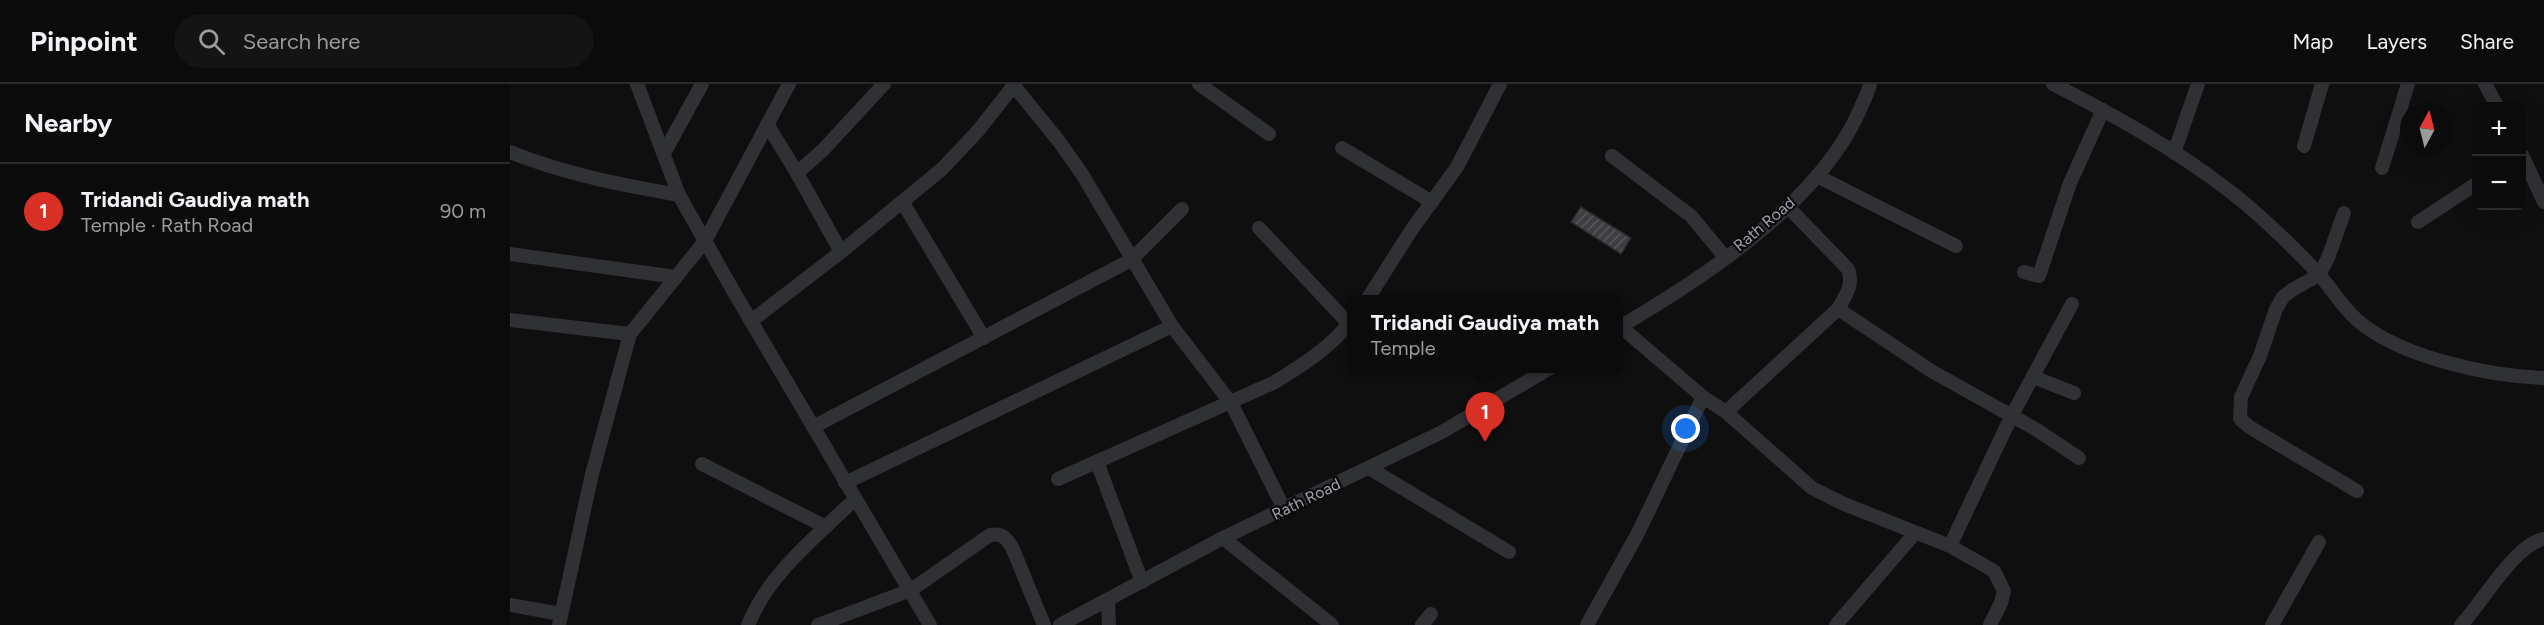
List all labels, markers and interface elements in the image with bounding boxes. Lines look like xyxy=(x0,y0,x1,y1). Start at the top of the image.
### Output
search box xyxy=(174,14,594,68)
text: Pinpoint xyxy=(30,24,138,58)
icon: search xyxy=(195,25,228,58)
text: Search here xyxy=(243,28,360,55)
text: Map xyxy=(2293,29,2333,54)
text: Layers xyxy=(2366,29,2427,54)
text: Share xyxy=(2460,29,2514,54)
north arrow xyxy=(2400,102,2454,156)
map controls xyxy=(2472,102,2526,210)
button: + xyxy=(2472,102,2526,156)
text: Nearby xyxy=(24,107,112,139)
button: − xyxy=(2472,156,2526,210)
text: Tridandi Gaudiya math xyxy=(81,186,310,213)
street label: Rath Road xyxy=(1730,193,1798,255)
text: 1 xyxy=(39,199,48,223)
text: 90 m xyxy=(440,199,486,223)
text: Temple · Rath Road xyxy=(81,213,253,237)
popup xyxy=(1347,295,1623,373)
text: Tridandi Gaudiya math xyxy=(1371,309,1599,336)
text: Temple xyxy=(1371,336,1436,360)
pin: 1 xyxy=(1466,392,1504,442)
your location xyxy=(1671,414,1700,443)
street label: Rath Road xyxy=(1269,474,1343,524)

